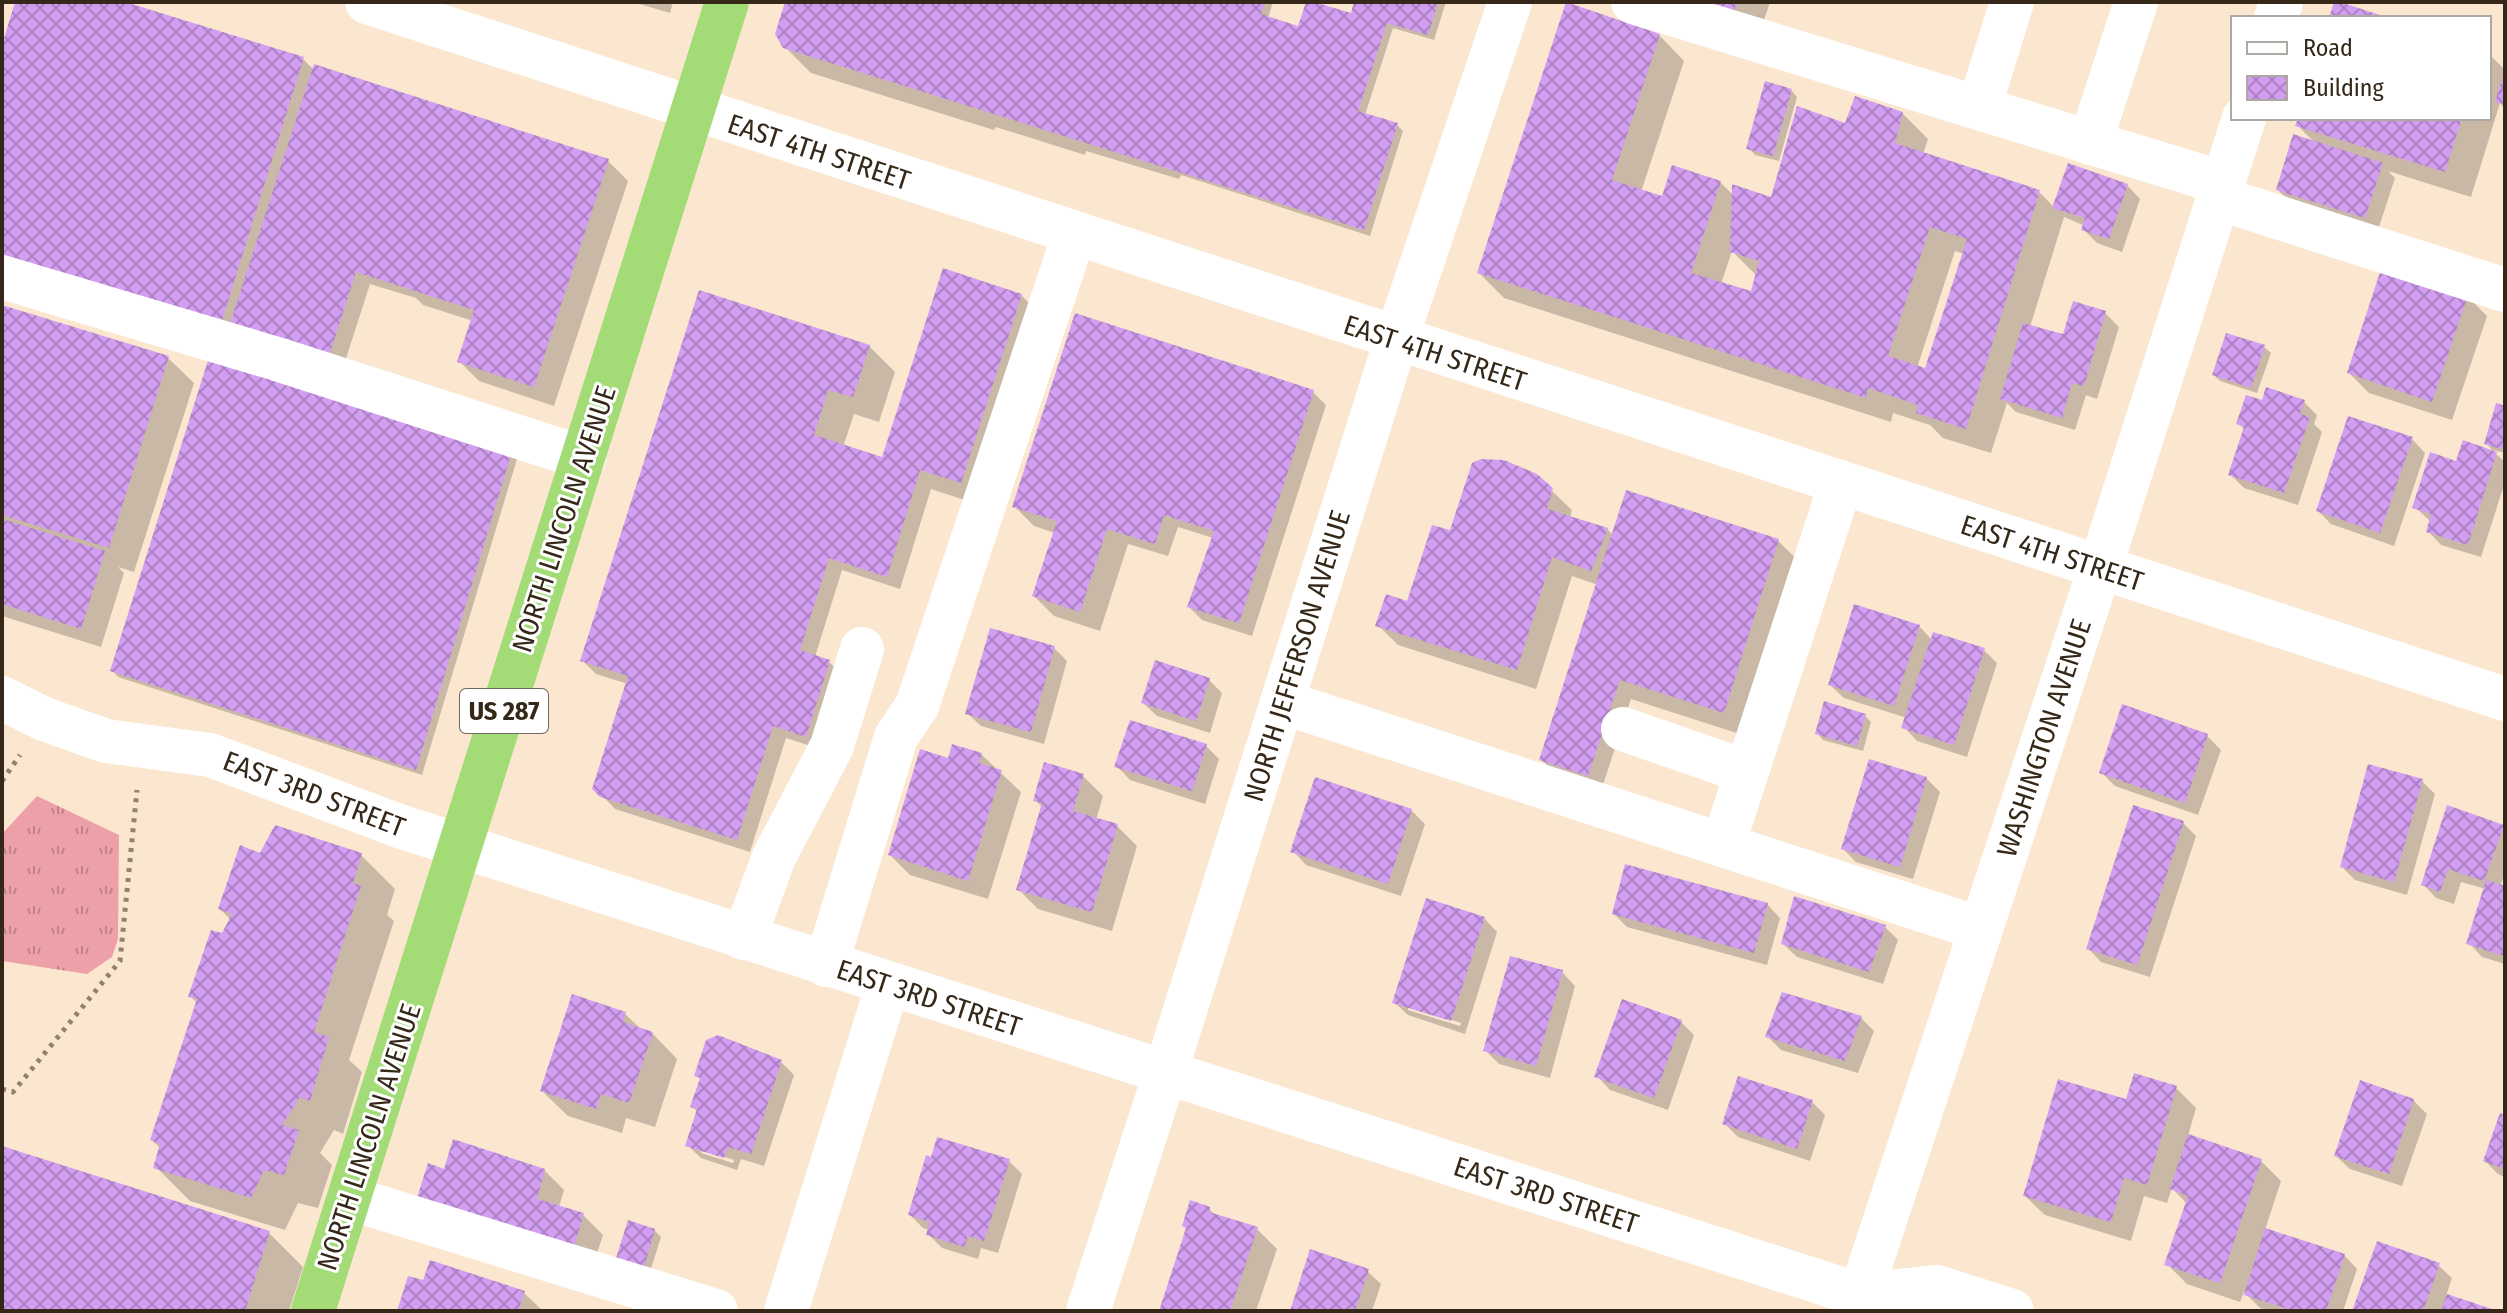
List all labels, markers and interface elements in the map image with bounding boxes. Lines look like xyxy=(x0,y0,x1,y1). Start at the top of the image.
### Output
legend xyxy=(2231,16,2491,120)
text: Road xyxy=(2303,34,2353,62)
text: Building xyxy=(2303,74,2385,102)
street label: EAST 4TH STREET xyxy=(724,107,915,197)
street label: EAST 4TH STREET xyxy=(1340,308,1531,398)
street label: NORTH LINCOLN AVENUE xyxy=(505,382,623,656)
street label: NORTH JEFFERSON AVENUE xyxy=(1237,506,1357,806)
street label: EAST 4TH STREET xyxy=(1957,508,2148,598)
street label: WASHINGTON AVENUE xyxy=(1990,615,2098,861)
road number: US 287 xyxy=(460,689,548,733)
street label: EAST 3RD STREET xyxy=(218,744,410,844)
street label: EAST 3RD STREET xyxy=(833,953,1025,1043)
street label: NORTH LINCOLN AVENUE xyxy=(310,1000,428,1274)
street label: EAST 3RD STREET xyxy=(1450,1150,1642,1240)

